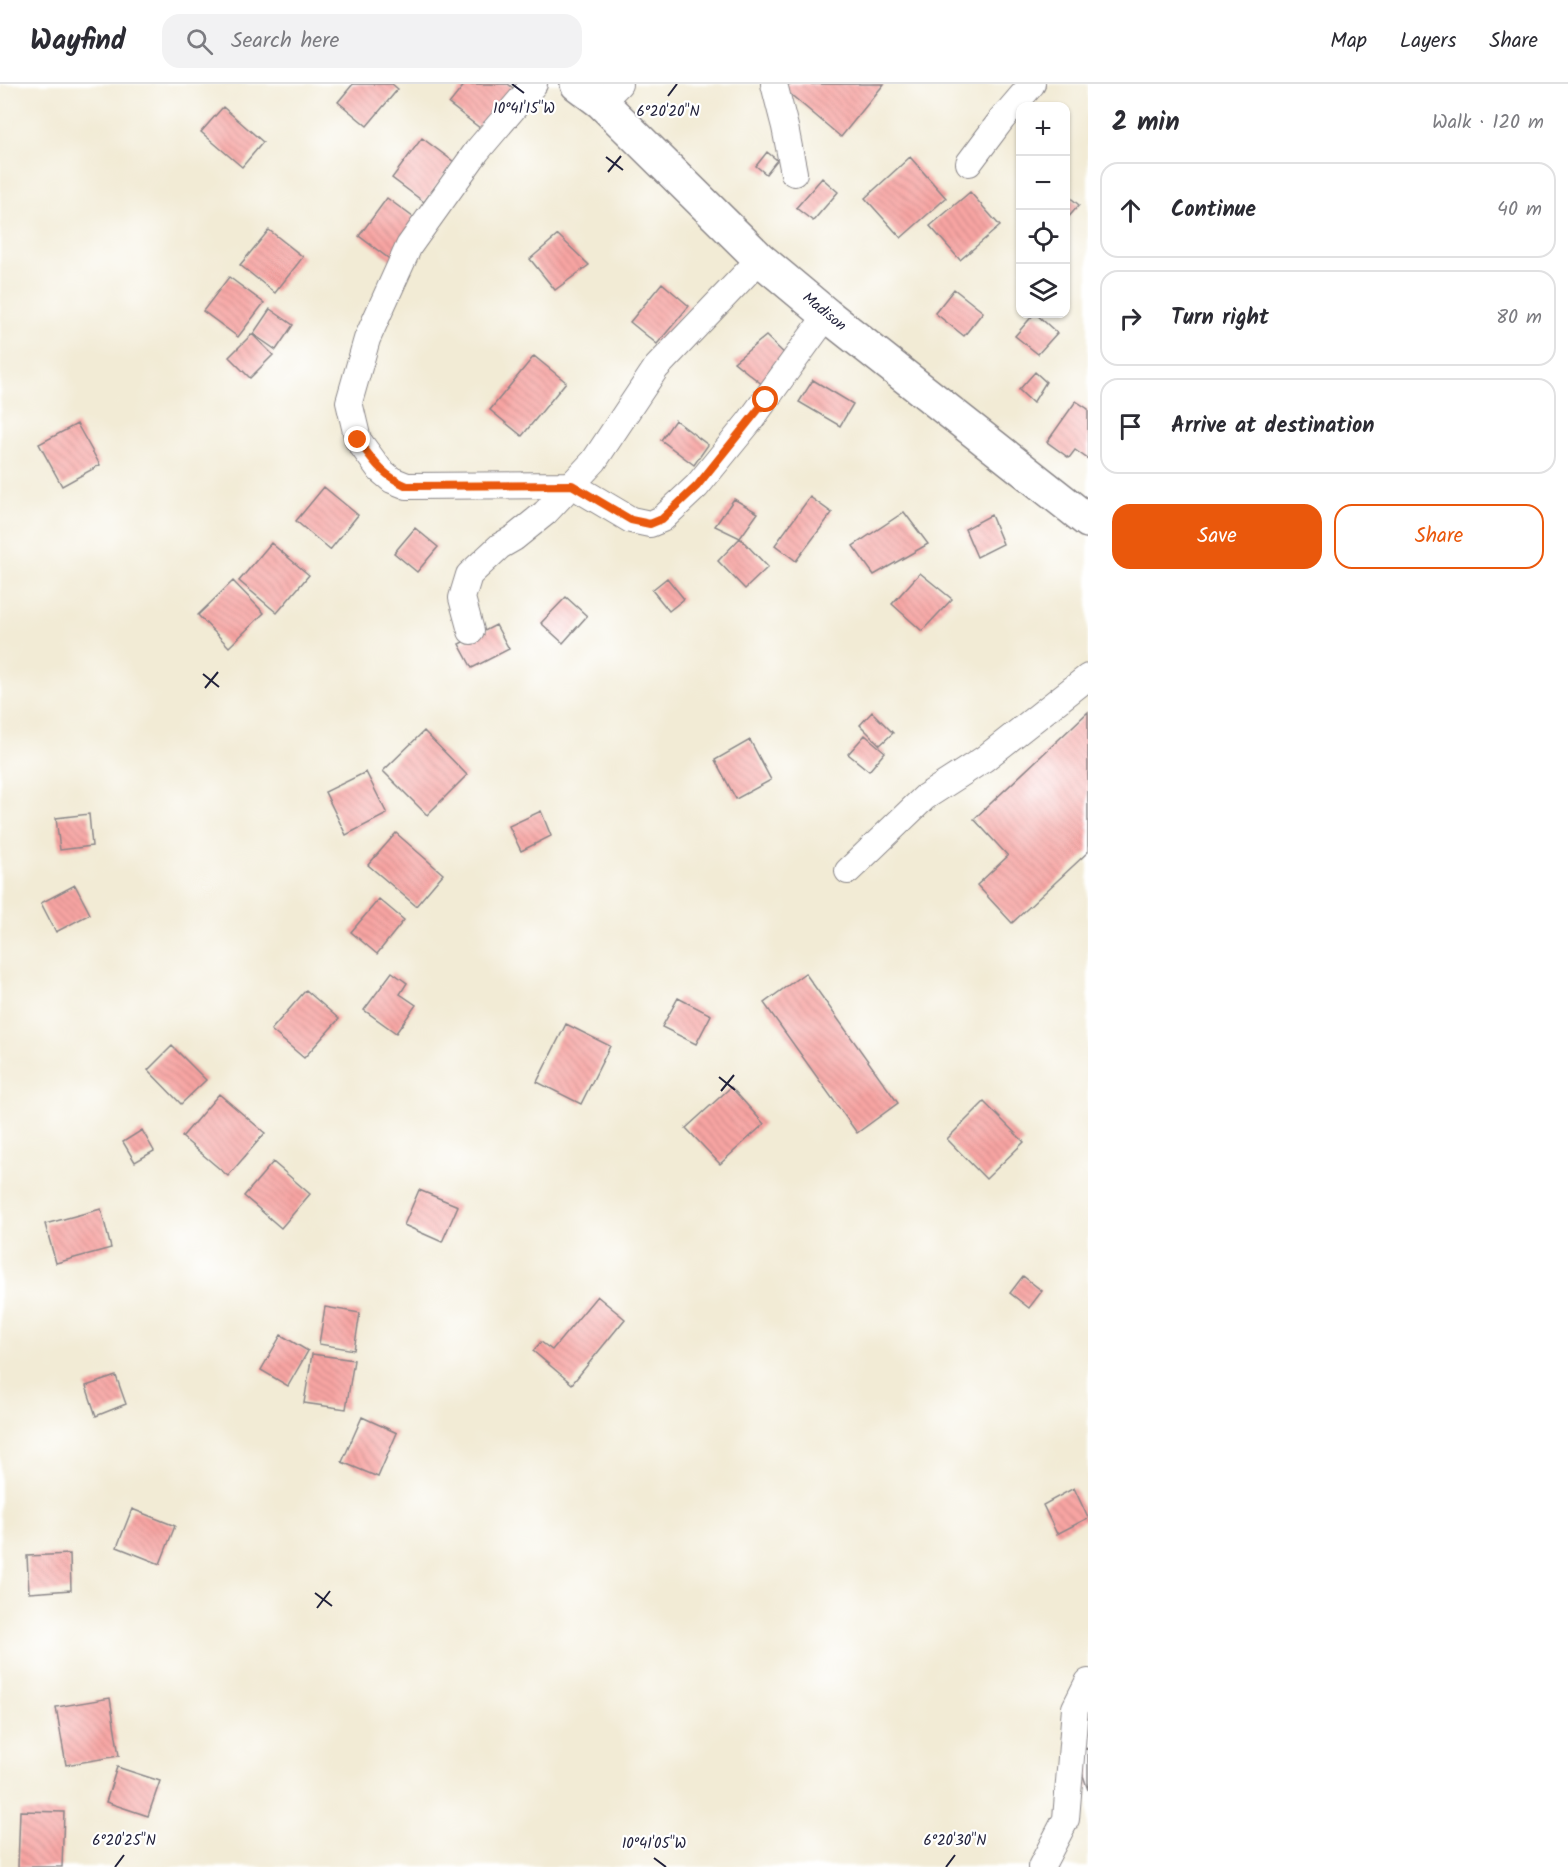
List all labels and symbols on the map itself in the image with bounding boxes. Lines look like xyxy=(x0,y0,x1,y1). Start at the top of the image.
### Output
text: 10°41'15"W xyxy=(493,97,555,121)
text: 6°20'20"N xyxy=(636,100,700,124)
street label: Madison xyxy=(797,287,851,337)
route start xyxy=(752,386,778,412)
route end xyxy=(344,426,370,452)
text: 6°20'25"N xyxy=(92,1829,156,1853)
text: 6°20'30"N xyxy=(923,1829,987,1853)
text: 10°41'05"W xyxy=(622,1832,687,1856)

